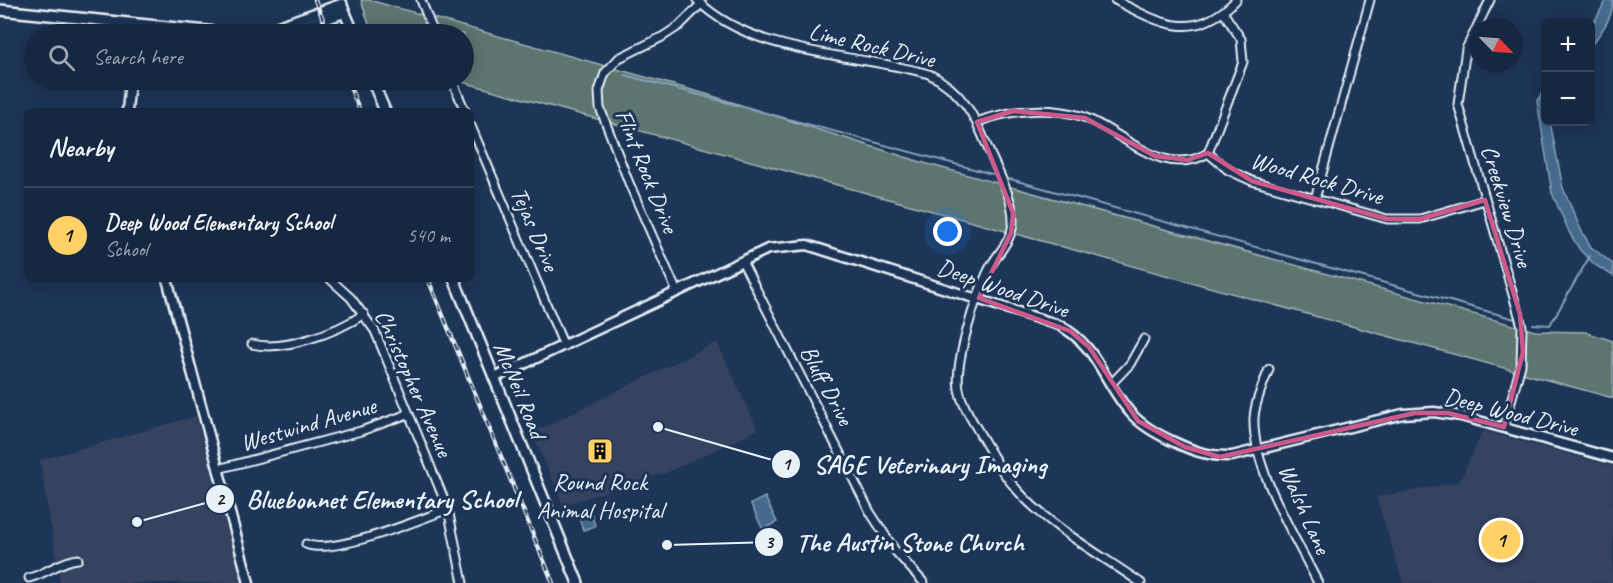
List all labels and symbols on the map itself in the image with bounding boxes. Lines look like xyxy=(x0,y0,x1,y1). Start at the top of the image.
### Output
street label: Lime Rock Drive xyxy=(806,16,940,75)
north arrow xyxy=(1469,18,1523,72)
street label: Flint Rock Drive xyxy=(609,105,686,239)
street label: Creekview Drive xyxy=(1474,142,1540,273)
street label: Wood Rock Drive xyxy=(1248,145,1388,212)
street label: Tejas Drive xyxy=(504,183,567,277)
your location xyxy=(933,217,962,246)
street label: Deep Wood Drive xyxy=(933,252,1075,325)
street label: Christopher Avenue xyxy=(368,305,461,463)
street label: McNeil Road xyxy=(487,337,554,446)
street label: Bluff Drive xyxy=(794,340,862,432)
street label: Deep Wood Drive xyxy=(1441,381,1583,444)
street label: Westwind Avenue xyxy=(237,390,381,458)
building icon: Round Rock Animal Hospital xyxy=(585,436,615,466)
callout: SAGE Veterinary Imaging xyxy=(771,442,1059,486)
text: SAGE Veterinary Imaging xyxy=(814,448,1049,481)
text: 1 xyxy=(782,453,792,475)
street label: Walsh Lane xyxy=(1272,459,1339,561)
place label: Round Rock Animal Hospital xyxy=(537,467,667,525)
callout: Bluebonnet Elementary School xyxy=(205,477,529,521)
text: Bluebonnet Elementary School xyxy=(246,483,522,516)
text: 2 xyxy=(216,488,226,510)
pin: 1 xyxy=(1482,518,1520,562)
callout: The Austin Stone Church xyxy=(754,520,1036,564)
text: The Austin Stone Church xyxy=(796,526,1026,559)
text: 3 xyxy=(765,531,775,553)

